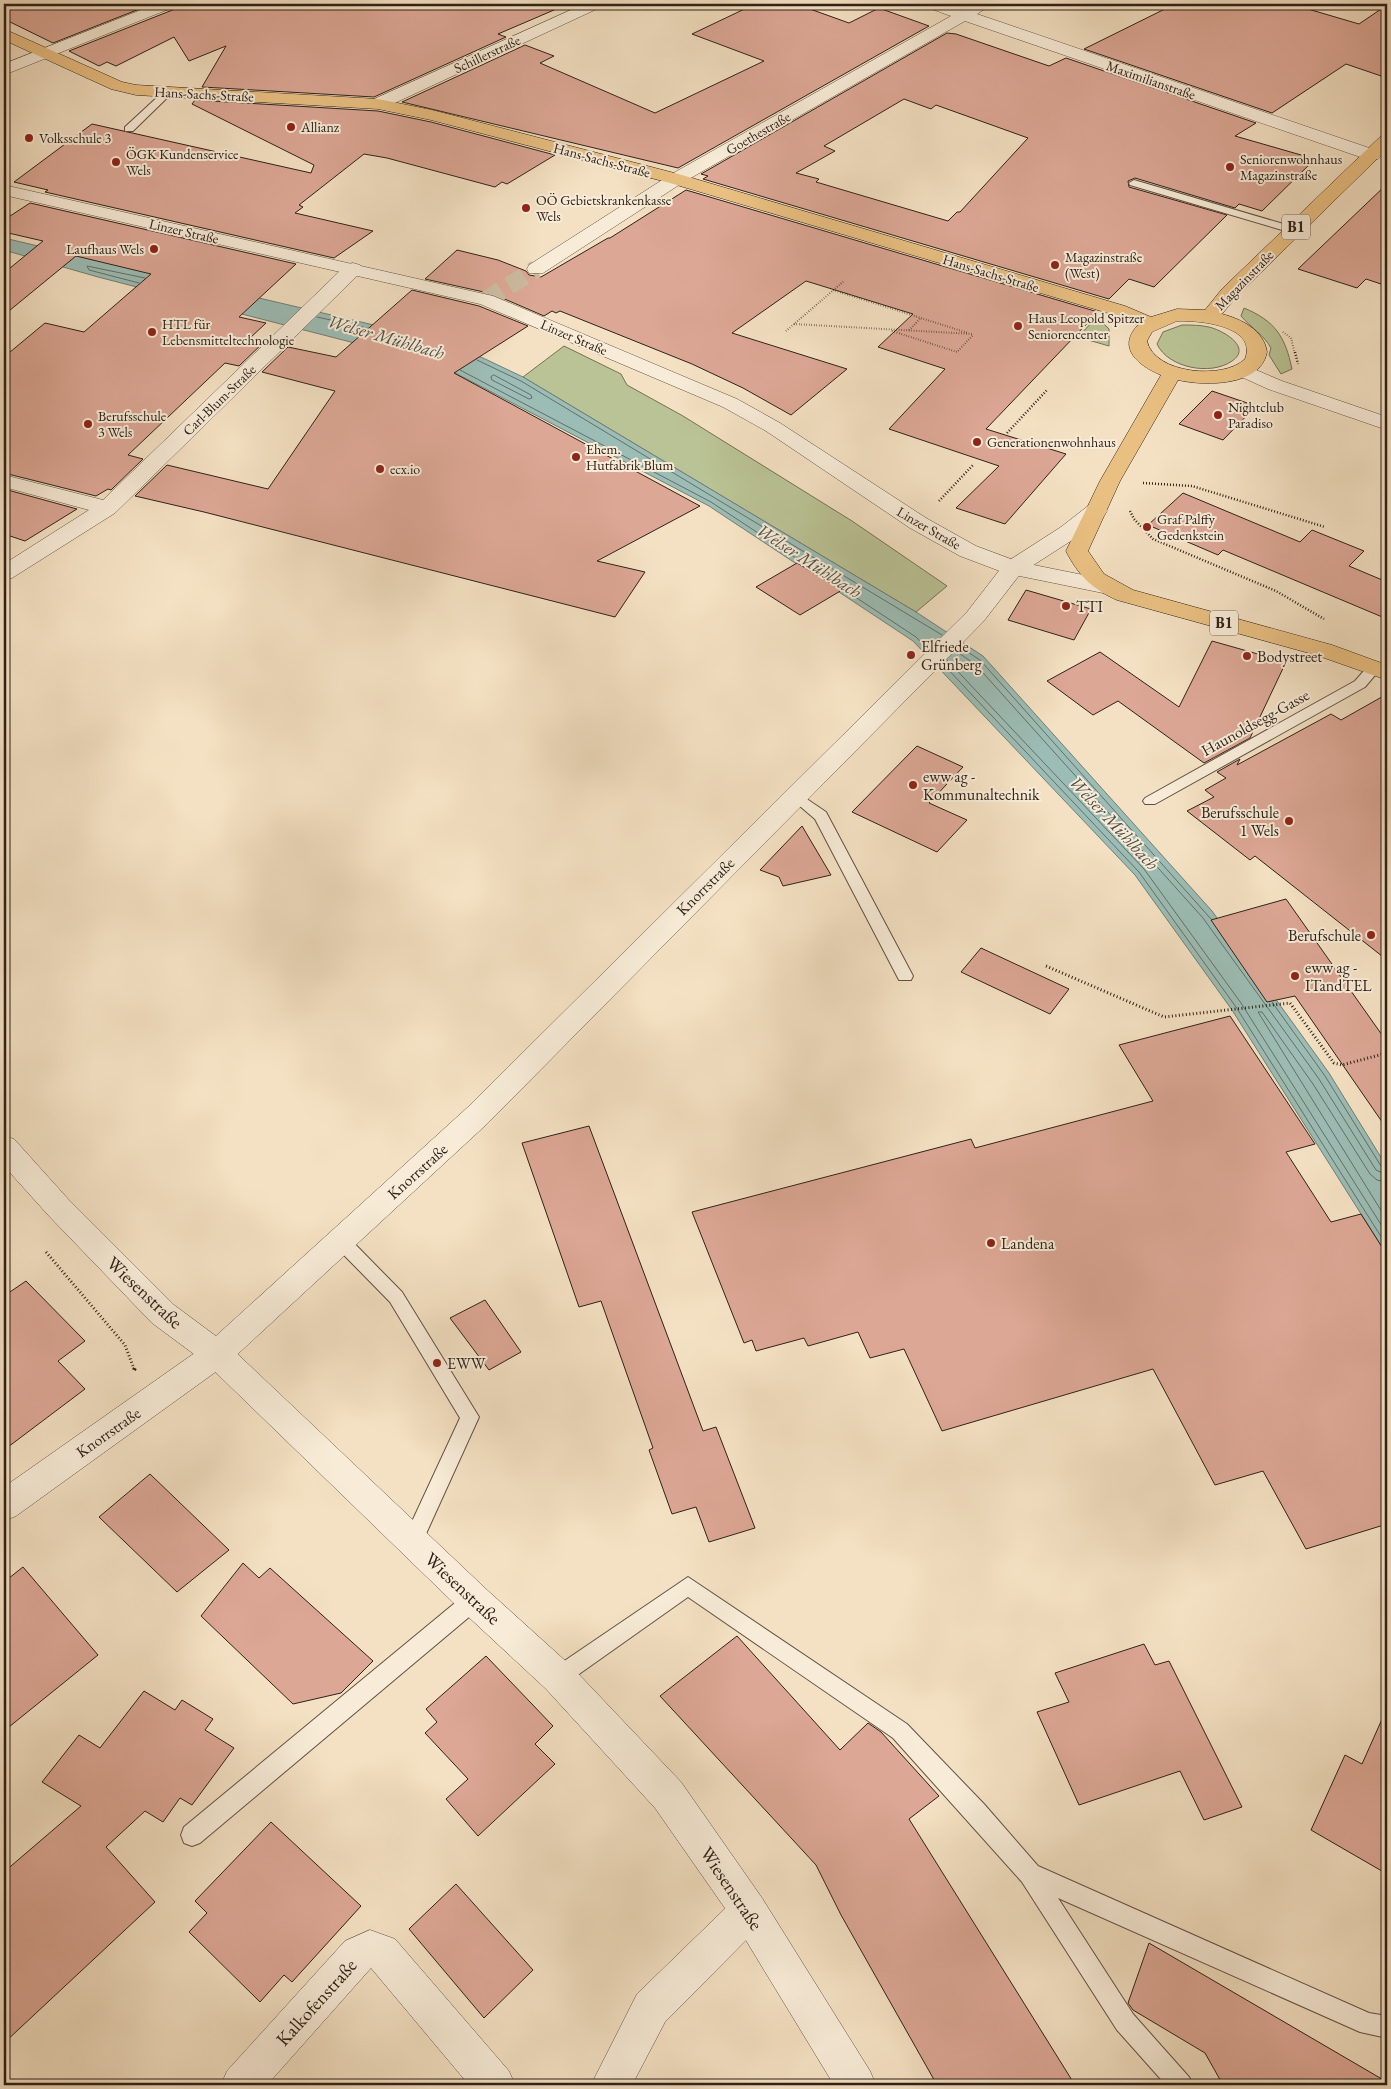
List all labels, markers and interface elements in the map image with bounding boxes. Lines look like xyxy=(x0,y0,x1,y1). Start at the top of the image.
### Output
street label: Schillerstraße xyxy=(451,31,524,77)
street label: Maximilianstraße xyxy=(1104,56,1198,104)
street label: Hans-Sachs-Straße xyxy=(154,82,255,106)
street label: Goethestraße xyxy=(723,107,794,159)
place label: Allianz xyxy=(300,118,340,136)
marker: Allianz xyxy=(285,121,297,133)
place label: Volksschule 3 xyxy=(39,129,112,147)
marker: Volksschule 3 xyxy=(23,132,35,144)
street label: Hans-Sachs-Straße xyxy=(552,138,653,182)
place label: ÖGK Kundenservice Wels xyxy=(126,145,239,179)
place label: Seniorenwohnhaus Magazinstraße xyxy=(1240,150,1343,184)
marker: ÖGK Kundenservice Wels xyxy=(110,156,122,168)
marker: Seniorenwohnhaus Magazinstraße xyxy=(1224,161,1236,173)
place label: OÖ Gebietskrankenkasse Wels xyxy=(536,191,672,225)
marker: OÖ Gebietskrankenkasse Wels xyxy=(520,202,532,214)
street label: Linzer Straße xyxy=(147,214,221,248)
road number: B1 xyxy=(1282,214,1310,240)
place label: Laufhaus Wels xyxy=(66,240,144,258)
marker: Laufhaus Wels xyxy=(148,243,160,255)
street label: Magazinstraße xyxy=(1211,246,1278,314)
place label: Magazinstraße (West) xyxy=(1065,248,1143,282)
street label: Hans-Sachs-Straße xyxy=(941,250,1042,296)
marker: Magazinstraße (West) xyxy=(1049,259,1061,271)
water label: Welser Mühlbach xyxy=(325,309,447,364)
place label: Haus Leopold Spitzer Seniorencenter xyxy=(1028,309,1145,343)
place label: HTL für Lebensmitteltechnologie xyxy=(162,315,295,349)
street label: Linzer Straße xyxy=(538,315,611,359)
marker: Haus Leopold Spitzer Seniorencenter xyxy=(1012,320,1024,332)
marker: HTL für Lebensmitteltechnologie xyxy=(146,326,158,338)
street label: Carl-Blum-Straße xyxy=(179,360,260,439)
place label: Nightclub Paradiso xyxy=(1228,398,1284,432)
place label: Berufsschule 3 Wels xyxy=(98,407,167,441)
marker: Nightclub Paradiso xyxy=(1212,409,1224,421)
marker: Berufsschule 3 Wels xyxy=(82,418,94,430)
place label: Generationenwohnhaus xyxy=(987,433,1116,451)
marker: Generationenwohnhaus xyxy=(971,436,983,448)
place label: Ehem. Hutfabrik Blum xyxy=(586,440,673,474)
marker: Ehem. Hutfabrik Blum xyxy=(570,451,582,463)
place label: ecx.io xyxy=(390,460,420,478)
marker: ecx.io xyxy=(374,463,386,475)
street label: Linzer Straße xyxy=(894,502,965,554)
place label: Graf Palffy Gedenkstein xyxy=(1157,510,1225,544)
water label: Welser Mühlbach xyxy=(752,518,866,603)
marker: Graf Palffy Gedenkstein xyxy=(1141,521,1153,533)
place label: TTI xyxy=(1076,596,1103,617)
marker: TTI xyxy=(1060,600,1072,612)
road number: B1 xyxy=(1210,610,1238,636)
place label: Elfriede Grünberg xyxy=(921,636,983,675)
place label: Bodystreet xyxy=(1257,646,1322,667)
marker: Elfriede Grünberg xyxy=(905,649,917,661)
marker: Bodystreet xyxy=(1241,650,1253,662)
street label: Haunoldsegg-Gasse xyxy=(1198,684,1313,761)
place label: eww ag - Kommunaltechnik xyxy=(923,766,1040,805)
water label: Welser Mühlbach xyxy=(1065,771,1164,875)
marker: eww ag - Kommunaltechnik xyxy=(907,779,919,791)
place label: Berufsschule 1 Wels xyxy=(1201,802,1279,841)
marker: Berufsschule 1 Wels xyxy=(1283,815,1295,827)
street label: Knorrstraße xyxy=(672,853,739,920)
place label: Berufschule xyxy=(1288,925,1361,946)
marker: Berufschule xyxy=(1365,929,1377,941)
place label: eww ag - ITandTEL xyxy=(1305,957,1372,996)
marker: eww ag - ITandTEL xyxy=(1289,970,1301,982)
street label: Knorrstraße xyxy=(383,1139,452,1204)
place label: Landena xyxy=(1001,1233,1055,1254)
marker: Landena xyxy=(985,1237,997,1249)
street label: Wiesenstraße xyxy=(101,1251,188,1334)
place label: EWW xyxy=(447,1353,486,1374)
marker: EWW xyxy=(431,1357,443,1369)
street label: Knorrstraße xyxy=(72,1403,145,1462)
street label: Wiesenstraße xyxy=(419,1547,506,1630)
street label: Wiesenstraße xyxy=(694,1842,769,1935)
street label: Kalkofenstraße xyxy=(270,1953,362,2051)

